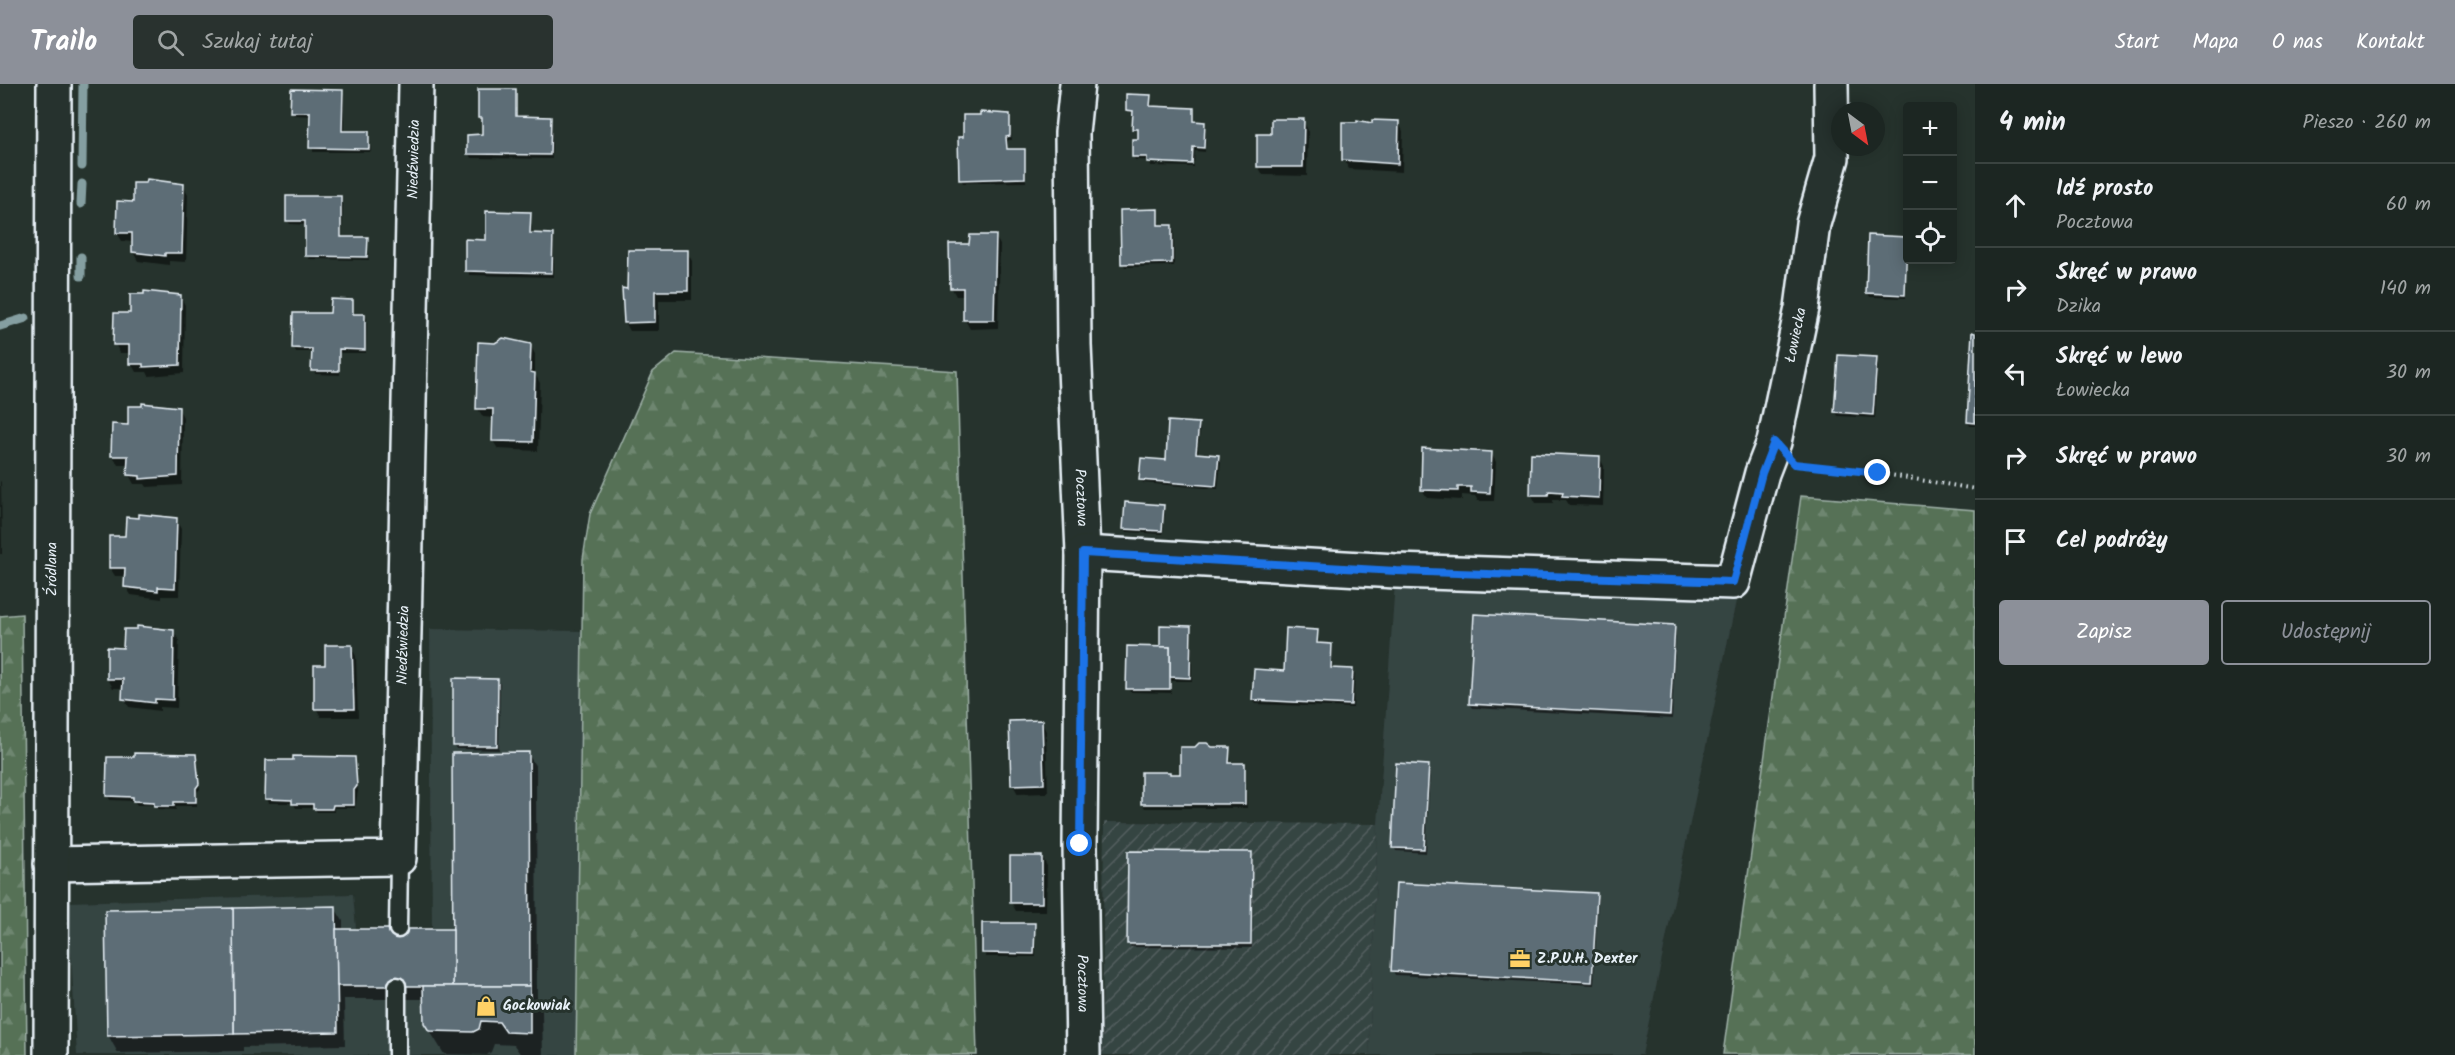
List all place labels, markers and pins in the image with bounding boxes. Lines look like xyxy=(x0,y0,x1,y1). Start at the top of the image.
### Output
office icon: Z.P.U.H. Dexter xyxy=(1508,947,1532,971)
place label: Z.P.U.H. Dexter xyxy=(1537,947,1638,971)
shop icon: Gockowiak xyxy=(474,994,498,1018)
place label: Gockowiak xyxy=(503,994,571,1018)

